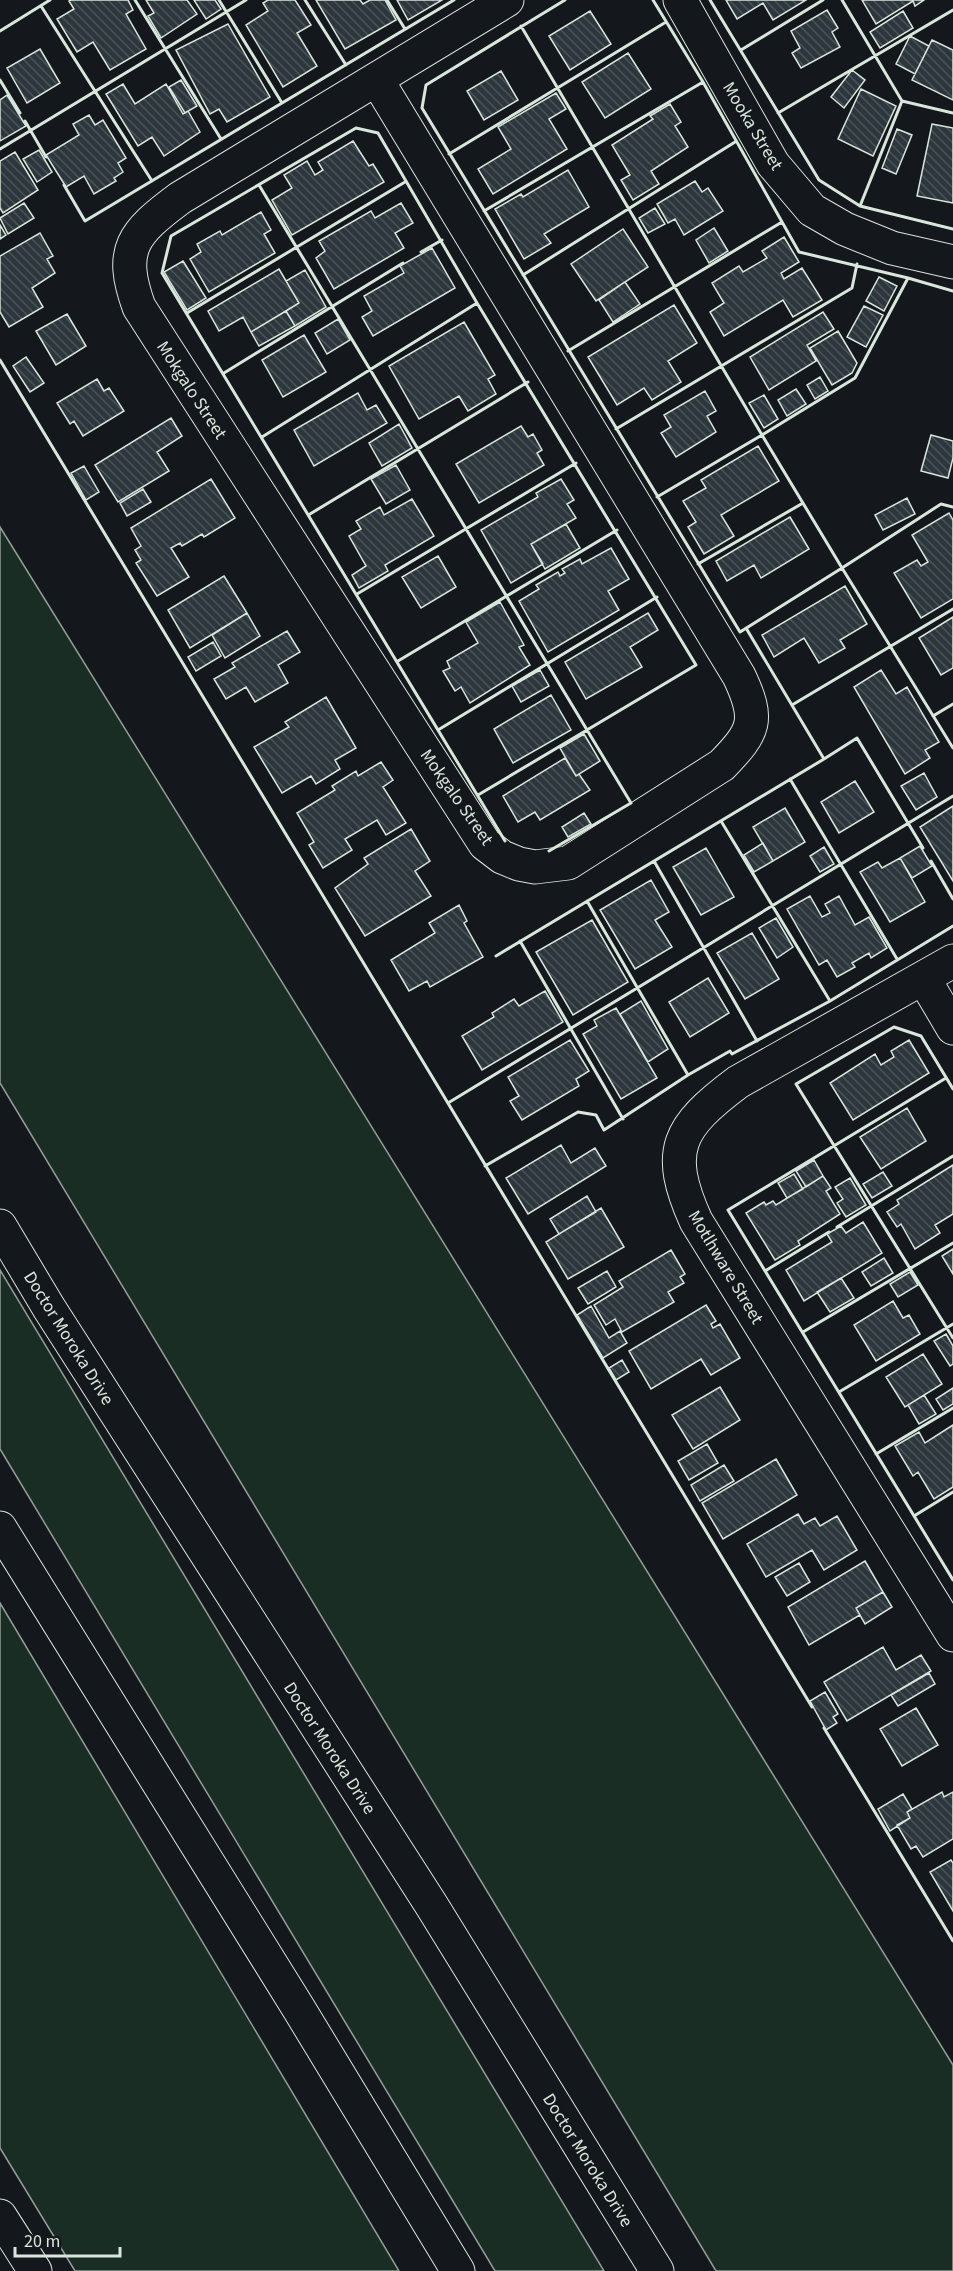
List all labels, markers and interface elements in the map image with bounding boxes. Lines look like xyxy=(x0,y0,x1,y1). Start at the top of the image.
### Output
street label: Mooka Street xyxy=(716,77,789,175)
street label: Mokgalo Street xyxy=(150,336,233,444)
street label: Mokgalo Street xyxy=(414,744,499,851)
street label: Motlhware Street xyxy=(682,1206,769,1329)
street label: Doctor Moroka Drive xyxy=(17,1267,120,1410)
street label: Doctor Moroka Drive xyxy=(277,1677,382,1819)
street label: Doctor Moroka Drive xyxy=(536,2089,639,2232)
scale bar xyxy=(15,2220,120,2258)
text: 20 m xyxy=(24,2229,60,2254)

